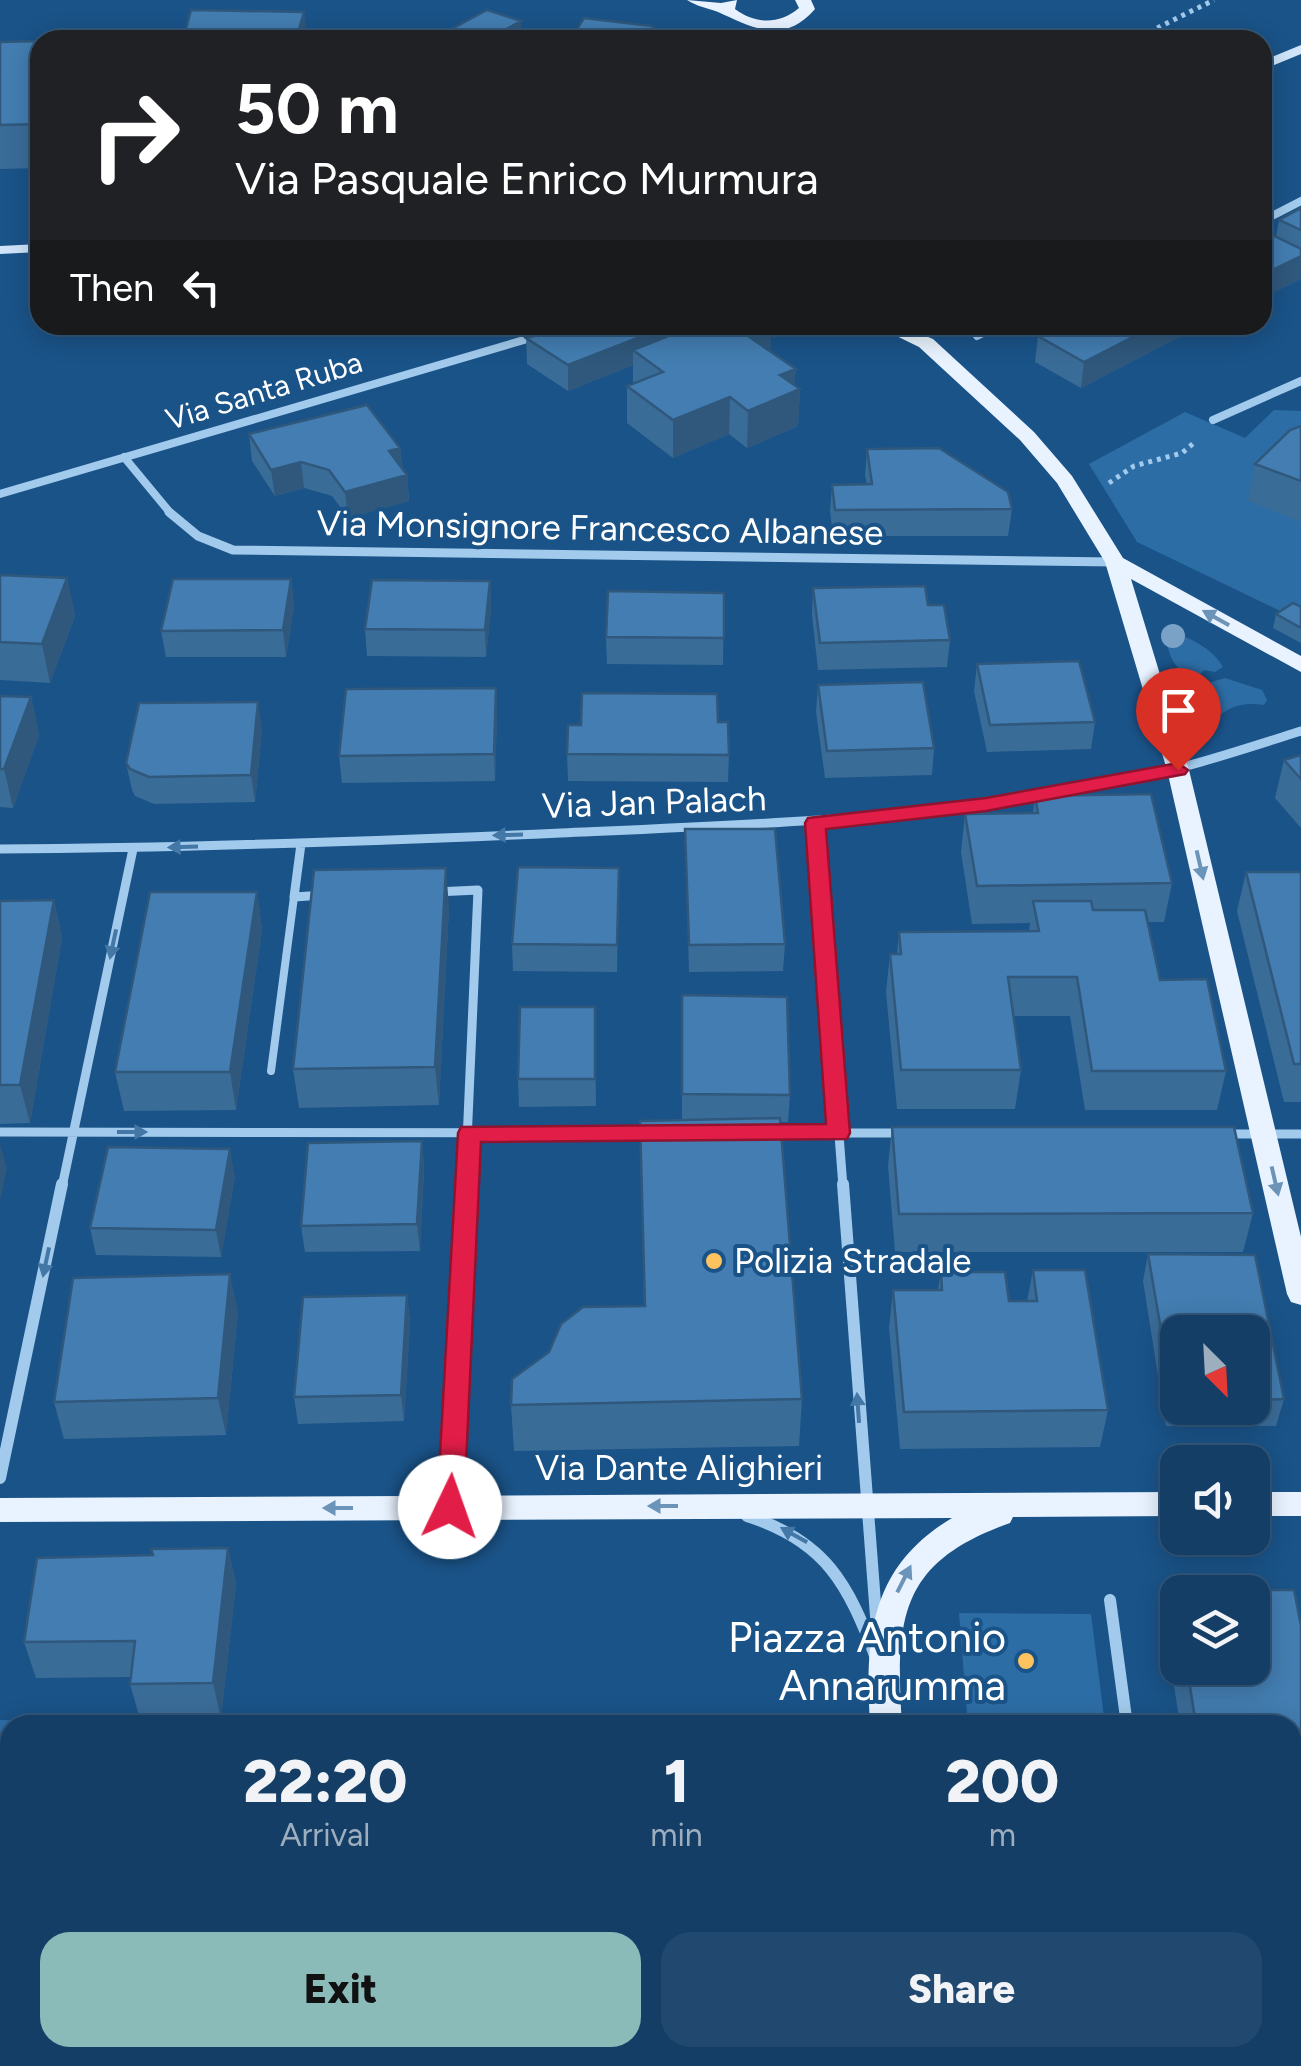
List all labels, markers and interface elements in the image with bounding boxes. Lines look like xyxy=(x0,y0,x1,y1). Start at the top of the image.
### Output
text: 50 m xyxy=(235,66,399,151)
icon: right xyxy=(70,70,200,200)
text: Via Pasquale Enrico Murmura xyxy=(235,151,819,205)
icon: left xyxy=(174,260,229,315)
text: Then xyxy=(70,265,154,311)
street label: Via Santa Ruba xyxy=(161,343,366,438)
street label: Via Monsignore Francesco Albanese xyxy=(316,502,884,554)
one-way arrow xyxy=(1201,609,1230,626)
pin xyxy=(1136,668,1221,771)
icon: arrive xyxy=(1151,683,1206,738)
street label: Via Jan Palach xyxy=(541,777,767,827)
one-way arrow xyxy=(491,828,523,844)
one-way arrow xyxy=(167,840,199,856)
one-way arrow xyxy=(1193,850,1208,881)
one-way arrow xyxy=(104,929,120,960)
one-way arrow xyxy=(117,1124,149,1140)
one-way arrow xyxy=(1268,1166,1283,1197)
place label: Polizia Stradale xyxy=(734,1240,971,1282)
one-way arrow xyxy=(37,1247,53,1278)
marker: Polizia Stradale xyxy=(703,1250,725,1272)
north arrow xyxy=(1160,1315,1270,1425)
map controls xyxy=(1160,1315,1270,1685)
one-way arrow xyxy=(850,1391,866,1423)
button: sound xyxy=(1160,1445,1270,1555)
street label: Via Dante Alighieri xyxy=(535,1447,823,1489)
position arrow xyxy=(398,1455,502,1559)
one-way arrow xyxy=(646,1498,678,1514)
one-way arrow xyxy=(321,1500,353,1516)
one-way arrow xyxy=(780,1527,809,1544)
one-way arrow xyxy=(895,1565,912,1593)
button: layers xyxy=(1160,1575,1270,1685)
place label: Piazza Antonio Annarumma xyxy=(728,1612,1006,1711)
marker: Piazza Antonio Annarumma xyxy=(1015,1650,1037,1672)
text: 22:20 xyxy=(243,1745,407,1817)
text: 1 xyxy=(664,1745,689,1817)
text: 200 xyxy=(946,1745,1059,1817)
text: Arrival xyxy=(280,1816,370,1854)
text: min xyxy=(650,1816,703,1854)
text: m xyxy=(989,1816,1016,1854)
button: Exit xyxy=(40,1932,641,2047)
button: Share xyxy=(661,1932,1262,2047)

